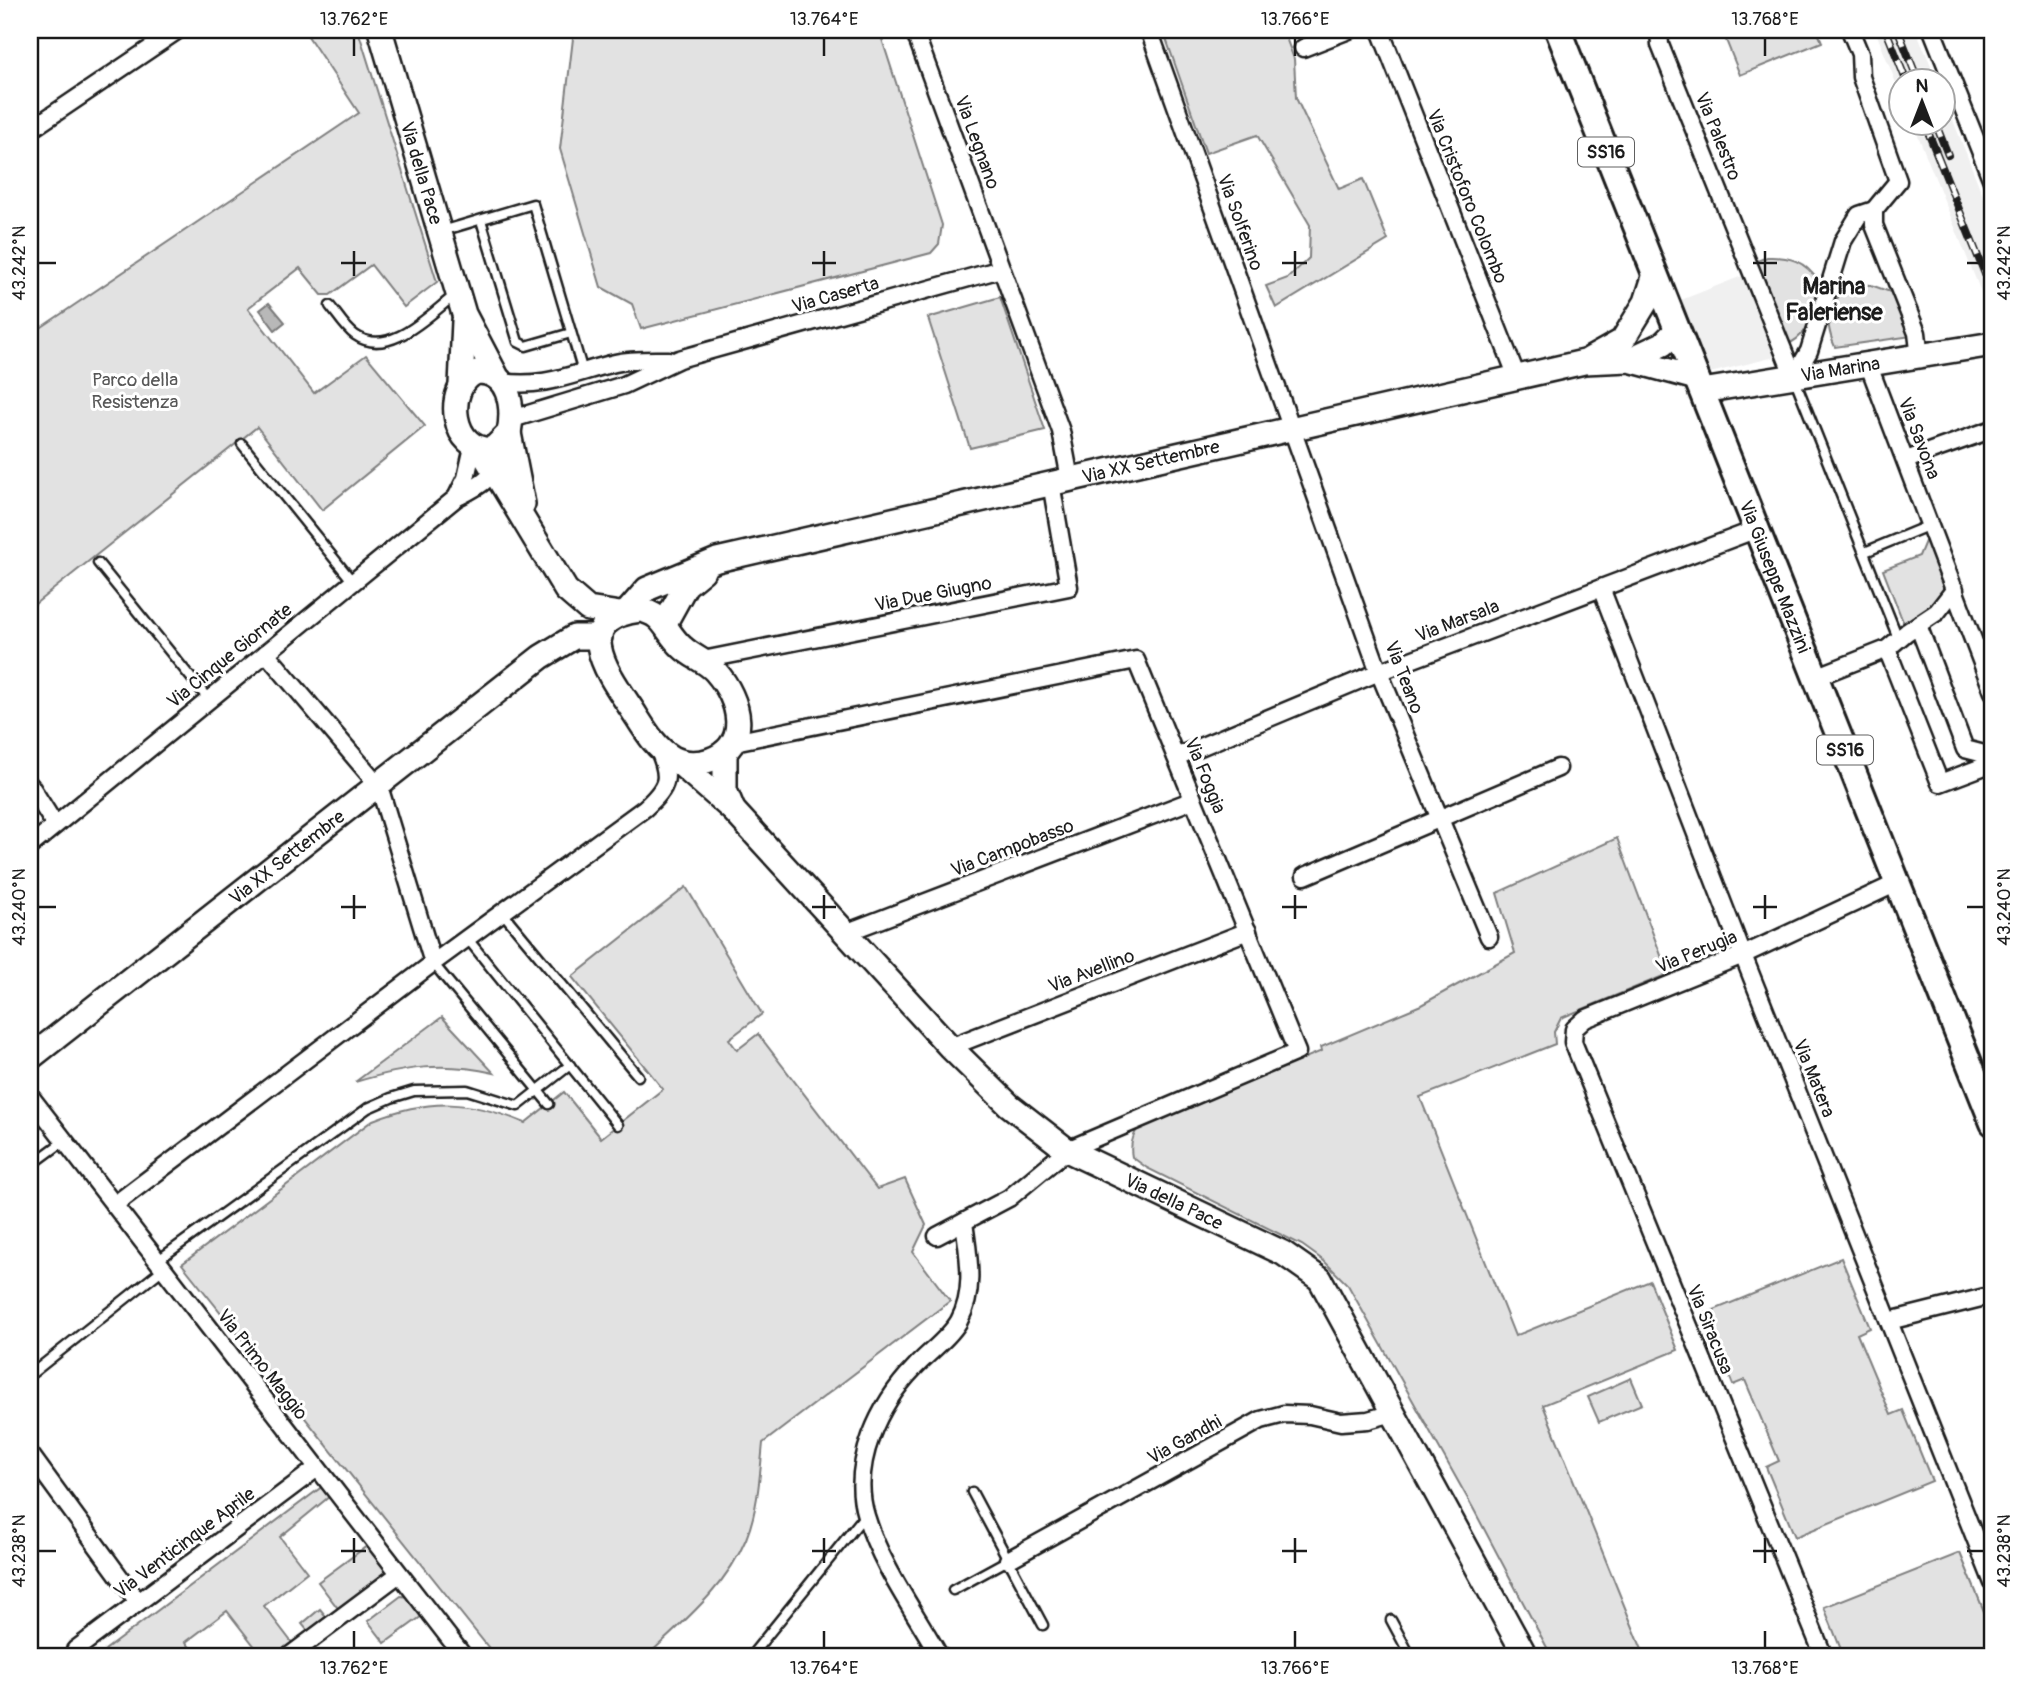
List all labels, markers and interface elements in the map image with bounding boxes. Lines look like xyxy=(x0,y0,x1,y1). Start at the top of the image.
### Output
text: 13.762°E xyxy=(320,8,388,31)
text: 13.764°E xyxy=(790,8,858,31)
text: 13.766°E xyxy=(1261,8,1329,31)
text: 13.768°E xyxy=(1731,8,1799,31)
north arrow xyxy=(1886,66,1956,136)
text: N xyxy=(1916,74,1929,98)
street label: Via Palestro xyxy=(1690,89,1747,184)
street label: Via Legnano xyxy=(949,92,1005,192)
street label: Via Cristoforo Colombo xyxy=(1421,106,1513,287)
street label: Via della Pace xyxy=(395,119,448,228)
road number: SS16 xyxy=(1578,138,1634,167)
street label: Via Solferino xyxy=(1212,171,1269,274)
text: 43.242°N xyxy=(8,225,31,301)
text: 43.242°N xyxy=(1993,225,2016,301)
street label: Via Caserta xyxy=(789,271,882,319)
district label: Marina Faleriense xyxy=(1785,272,1883,327)
street label: Via Marina xyxy=(1799,351,1882,388)
park label: Parco della Resistenza xyxy=(92,368,179,414)
street label: Via Savona xyxy=(1892,394,1946,483)
street label: Via XX Settembre xyxy=(1080,434,1223,489)
street label: Via Giuseppe Mazzini xyxy=(1733,497,1816,657)
street label: Via Due Giugno xyxy=(873,571,994,617)
street label: Via Marsala xyxy=(1412,594,1503,648)
street label: Via Cinque Giornate xyxy=(162,597,298,714)
street label: Via Teano xyxy=(1379,638,1429,717)
street label: Via Foggia xyxy=(1179,734,1231,817)
road number: SS16 xyxy=(1817,736,1873,764)
street label: Via XX Settembre xyxy=(224,804,350,910)
street label: Via Campobasso xyxy=(948,813,1077,882)
text: 43.240°N xyxy=(8,868,31,946)
text: 43.240°N xyxy=(1993,868,2016,946)
street label: Via Perugia xyxy=(1652,925,1741,979)
street label: Via Avellino xyxy=(1045,944,1138,998)
street label: Via Matera xyxy=(1788,1036,1841,1121)
street label: Via della Pace xyxy=(1121,1168,1227,1236)
street label: Via Siracusa xyxy=(1681,1281,1739,1378)
street label: Via Primo Maggio xyxy=(212,1304,313,1425)
street label: Via Gandhi xyxy=(1143,1410,1226,1470)
street label: Via Venticinque Aprile xyxy=(109,1482,260,1604)
text: 43.238°N xyxy=(8,1514,31,1588)
text: 43.238°N xyxy=(1993,1514,2016,1588)
text: 13.762°E xyxy=(320,1657,388,1680)
text: 13.764°E xyxy=(790,1657,858,1680)
text: 13.766°E xyxy=(1261,1657,1329,1680)
text: 13.768°E xyxy=(1731,1657,1799,1680)

